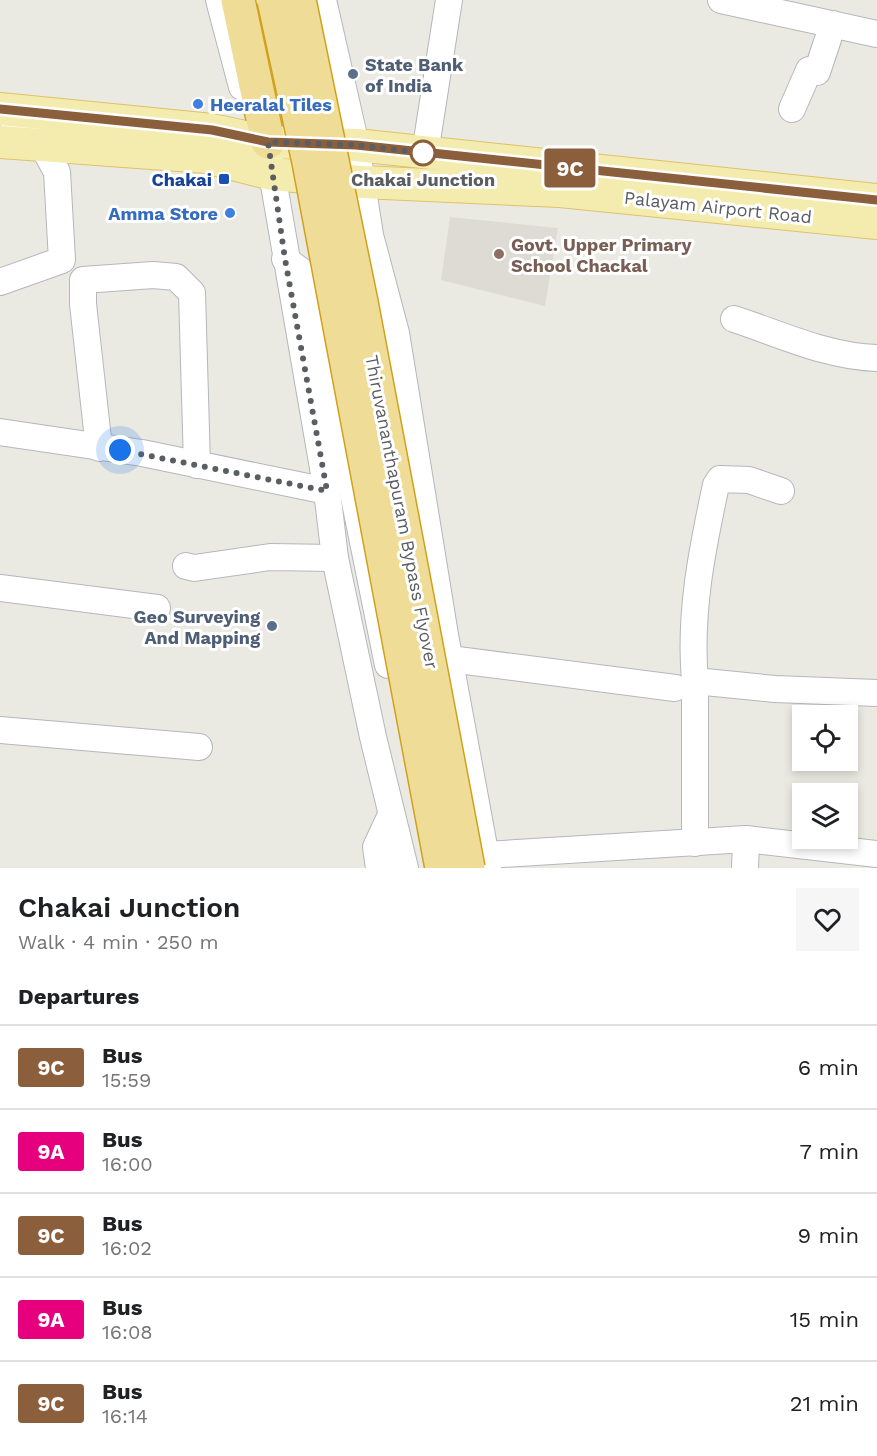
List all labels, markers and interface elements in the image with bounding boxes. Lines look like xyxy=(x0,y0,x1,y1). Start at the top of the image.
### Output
place label: State Bank of India xyxy=(365,54,464,96)
marker: State Bank of India xyxy=(346,67,360,81)
place label: Heeralal Tiles xyxy=(210,94,332,115)
marker: Heeralal Tiles xyxy=(191,97,205,111)
marker: Chakai Junction xyxy=(410,140,436,166)
line badge: 9C xyxy=(543,148,597,188)
text: 9C xyxy=(556,156,584,181)
place label: Chakai xyxy=(151,169,212,190)
place label: Chakai Junction xyxy=(351,169,495,190)
marker: Chakai xyxy=(217,172,231,186)
street label: Palayam Airport Road xyxy=(623,187,813,227)
place label: Amma Store xyxy=(108,203,218,224)
marker: Amma Store xyxy=(223,206,237,220)
place label: Govt. Upper Primary School Chackal xyxy=(511,234,693,276)
marker: Govt. Upper Primary School Chackal xyxy=(492,247,506,261)
street label: Thiruvananthapuram Bypass Flyover xyxy=(361,353,443,671)
your location xyxy=(105,435,135,465)
place label: Geo Surveying And Mapping xyxy=(134,606,261,648)
marker: Geo Surveying And Mapping xyxy=(265,619,279,633)
map controls xyxy=(792,705,858,849)
button: locate xyxy=(792,705,858,771)
button: layers xyxy=(792,783,858,849)
button: heart xyxy=(796,888,859,951)
text: Chakai Junction xyxy=(18,891,240,924)
text: Walk · 4 min · 250 m xyxy=(18,930,219,954)
text: Departures xyxy=(18,984,139,1009)
text: Bus xyxy=(102,1043,142,1068)
text: 9C xyxy=(37,1055,65,1080)
text: 6 min xyxy=(798,1055,859,1080)
text: 15:59 xyxy=(102,1068,151,1092)
text: Bus xyxy=(102,1127,142,1152)
text: 9A xyxy=(38,1139,64,1164)
text: 7 min xyxy=(799,1139,859,1164)
text: 16:00 xyxy=(102,1152,153,1176)
text: Bus xyxy=(102,1211,142,1236)
text: 9C xyxy=(37,1223,65,1248)
text: 9 min xyxy=(797,1223,859,1248)
text: 16:02 xyxy=(102,1236,152,1260)
text: Bus xyxy=(102,1295,142,1320)
text: 9A xyxy=(38,1307,64,1332)
text: 15 min xyxy=(790,1307,859,1332)
text: 16:08 xyxy=(102,1320,153,1344)
text: Bus xyxy=(102,1379,142,1404)
text: 9C xyxy=(37,1391,65,1416)
text: 21 min xyxy=(790,1391,859,1416)
text: 16:14 xyxy=(102,1404,148,1428)

